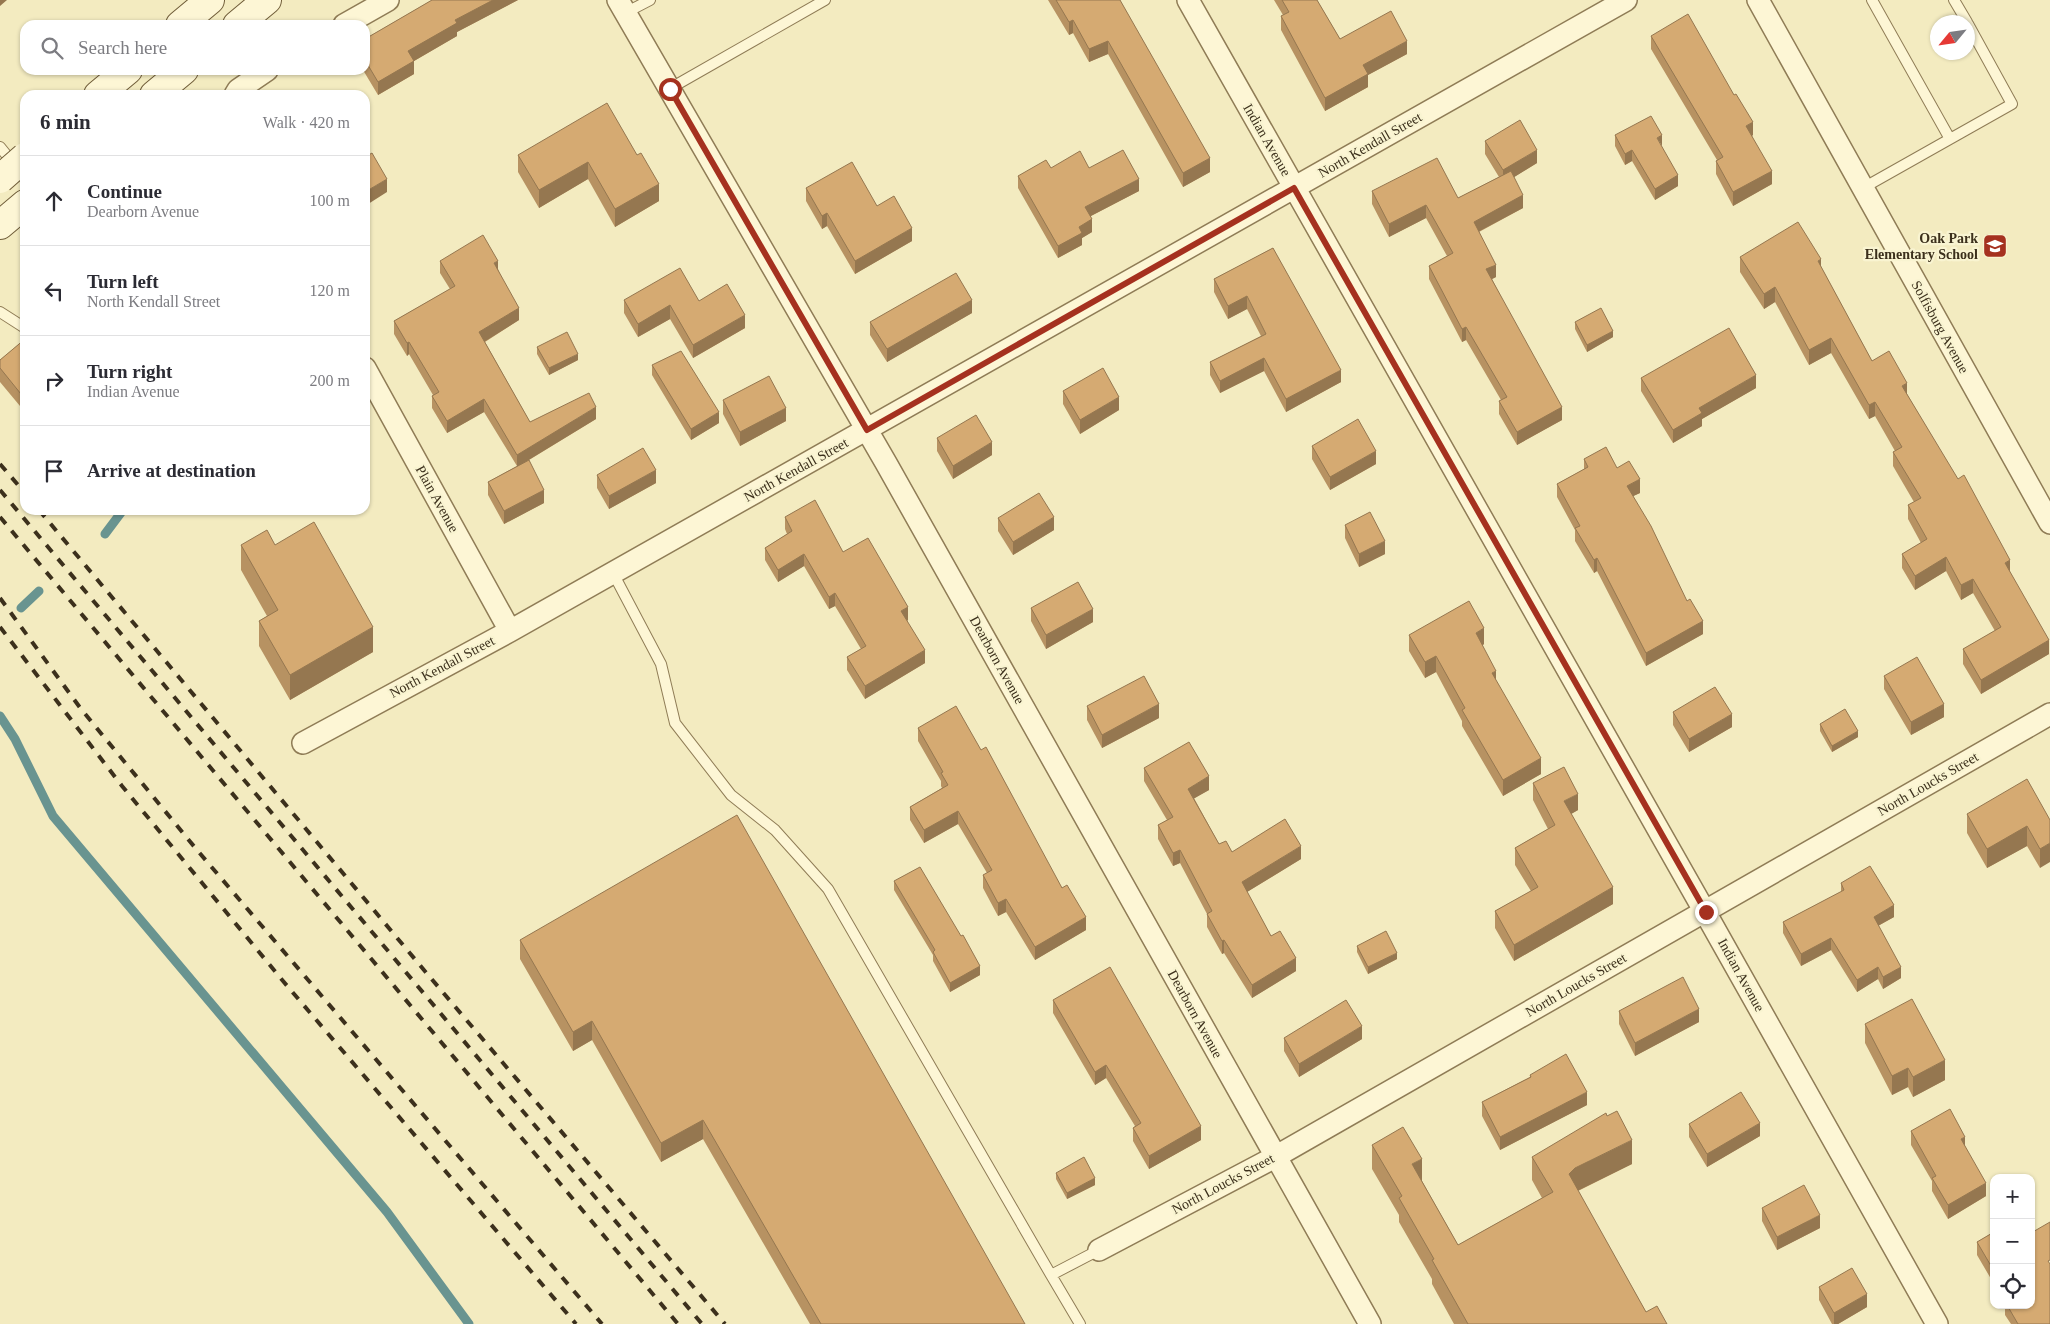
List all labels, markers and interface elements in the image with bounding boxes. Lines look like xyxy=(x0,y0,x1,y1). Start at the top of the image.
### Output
north arrow xyxy=(1930,15,1975,60)
search box xyxy=(20,20,370,75)
icon: search xyxy=(38,34,66,62)
text: Search here xyxy=(78,37,167,58)
route start xyxy=(659,78,682,101)
street label: Indian Avenue xyxy=(1240,101,1294,179)
street label: North Kendall Street xyxy=(1316,109,1424,181)
text: 6 min xyxy=(40,110,91,134)
text: Walk · 420 m xyxy=(263,114,350,131)
text: Continue xyxy=(87,181,162,202)
icon: ahead xyxy=(40,187,68,215)
text: 100 m xyxy=(310,192,350,209)
text: Dearborn Avenue xyxy=(87,203,199,220)
place label: Oak Park Elementary School xyxy=(1865,231,1978,262)
school or university icon: Oak Park Elementary School xyxy=(1982,233,2008,259)
text: Turn left xyxy=(87,271,159,292)
icon: left xyxy=(40,277,68,305)
street label: Solfisburg Avenue xyxy=(1908,278,1972,376)
text: 120 m xyxy=(310,282,350,299)
text: North Kendall Street xyxy=(87,293,220,310)
text: Turn right xyxy=(87,361,172,382)
icon: right xyxy=(40,367,68,395)
text: 200 m xyxy=(310,372,350,389)
text: Indian Avenue xyxy=(87,383,180,400)
street label: North Kendall Street xyxy=(741,435,851,505)
icon: arrive xyxy=(40,457,68,485)
text: Arrive at destination xyxy=(87,460,256,481)
street label: Plain Avenue xyxy=(412,463,462,535)
street label: Dearborn Avenue xyxy=(967,613,1027,707)
street label: North Kendall Street xyxy=(387,633,497,701)
street label: North Loucks Street xyxy=(1875,749,1981,819)
route end xyxy=(1695,901,1718,924)
street label: Indian Avenue xyxy=(1715,936,1767,1014)
street label: North Loucks Street xyxy=(1523,950,1629,1020)
street label: Dearborn Avenue xyxy=(1165,967,1225,1061)
street label: North Loucks Street xyxy=(1169,1151,1277,1217)
map controls xyxy=(1990,1174,2035,1309)
button: + xyxy=(1990,1174,2035,1219)
button: − xyxy=(1990,1219,2035,1264)
button: locate xyxy=(1990,1264,2035,1309)

